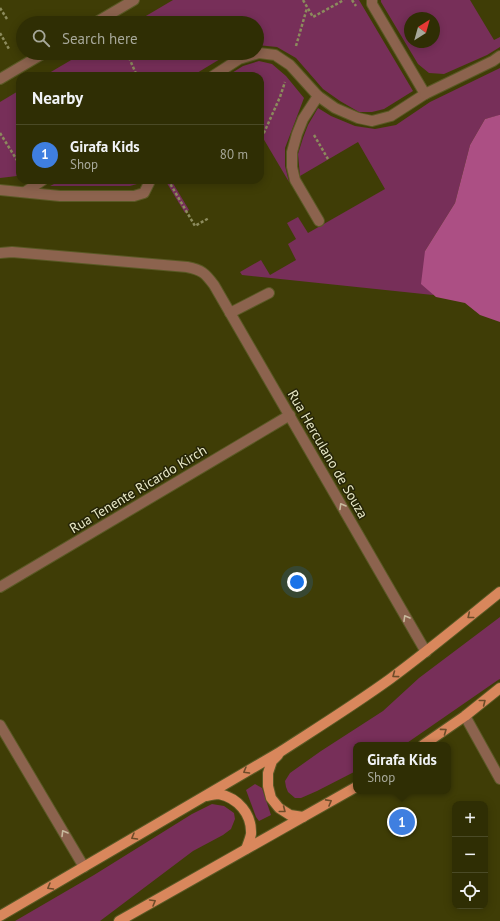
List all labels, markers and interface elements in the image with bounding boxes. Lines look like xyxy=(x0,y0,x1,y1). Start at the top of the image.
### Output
north arrow xyxy=(404,12,440,48)
search box xyxy=(16,16,264,60)
icon: search xyxy=(30,27,52,49)
text: Search here xyxy=(62,29,138,48)
text: Nearby xyxy=(32,87,83,109)
text: Girafa Kids xyxy=(70,137,140,156)
text: 1 xyxy=(41,146,49,163)
text: 80 m xyxy=(220,146,248,163)
text: Shop xyxy=(70,156,98,173)
street label: Rua Herculano de Souza xyxy=(284,386,372,522)
street label: Rua Tenente Ricardo Kirch xyxy=(66,441,210,537)
one-way arrow xyxy=(339,503,346,510)
your location xyxy=(287,572,307,592)
one-way arrow xyxy=(467,612,474,619)
one-way arrow xyxy=(404,615,411,622)
one-way arrow xyxy=(392,671,399,678)
one-way arrow xyxy=(478,700,485,707)
one-way arrow xyxy=(440,729,447,736)
popup xyxy=(353,742,451,794)
text: Girafa Kids xyxy=(367,750,437,769)
one-way arrow xyxy=(243,767,250,774)
text: Shop xyxy=(367,769,395,786)
one-way arrow xyxy=(325,800,333,807)
map controls xyxy=(452,801,488,909)
button: + xyxy=(452,801,488,837)
one-way arrow xyxy=(278,805,285,812)
pin: 1 xyxy=(389,807,415,837)
one-way arrow xyxy=(61,830,68,838)
one-way arrow xyxy=(131,833,138,840)
button: − xyxy=(452,837,488,873)
button: locate xyxy=(452,873,488,909)
one-way arrow xyxy=(47,882,54,889)
one-way arrow xyxy=(149,899,156,906)

